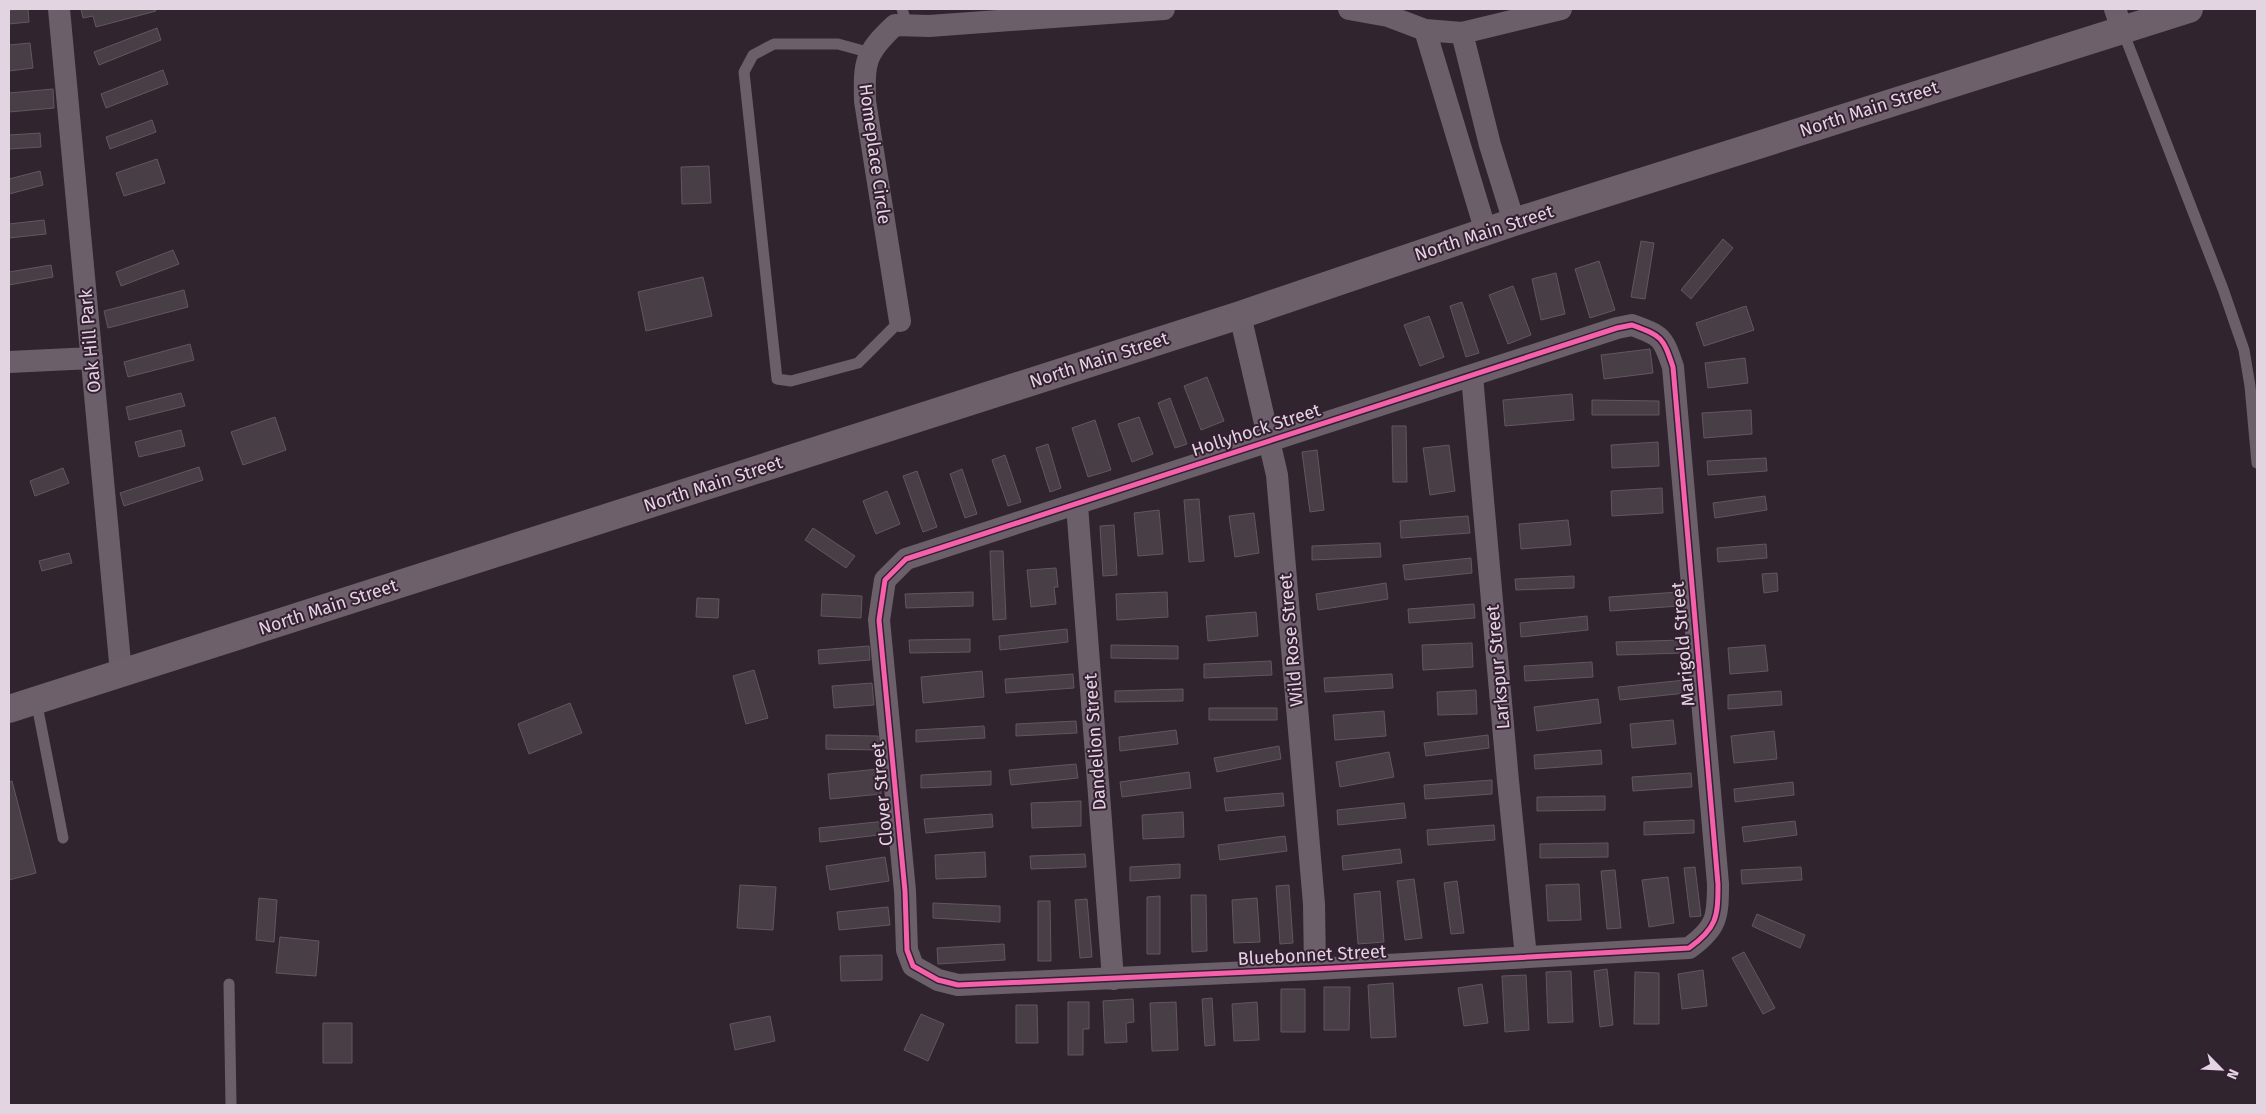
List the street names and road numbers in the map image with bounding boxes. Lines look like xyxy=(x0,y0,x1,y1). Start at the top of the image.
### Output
street label: North Main Street xyxy=(1797,76,1942,142)
street label: Homeplace Circle xyxy=(854,82,896,226)
street label: North Main Street xyxy=(1412,200,1557,266)
street label: Oak Hill Park xyxy=(74,287,105,394)
street label: North Main Street xyxy=(1027,327,1172,393)
street label: Hollyhock Street xyxy=(1189,399,1324,461)
street label: North Main Street xyxy=(641,451,786,517)
street label: Wild Rose Street xyxy=(1274,572,1308,708)
street label: North Main Street xyxy=(256,574,401,640)
street label: Marigold Street xyxy=(1667,580,1699,707)
street label: Larkspur Street xyxy=(1482,603,1514,730)
street label: Dandelion Street xyxy=(1079,672,1111,811)
street label: Clover Street xyxy=(866,740,898,847)
street label: Bluebonnet Street xyxy=(1237,940,1387,970)

